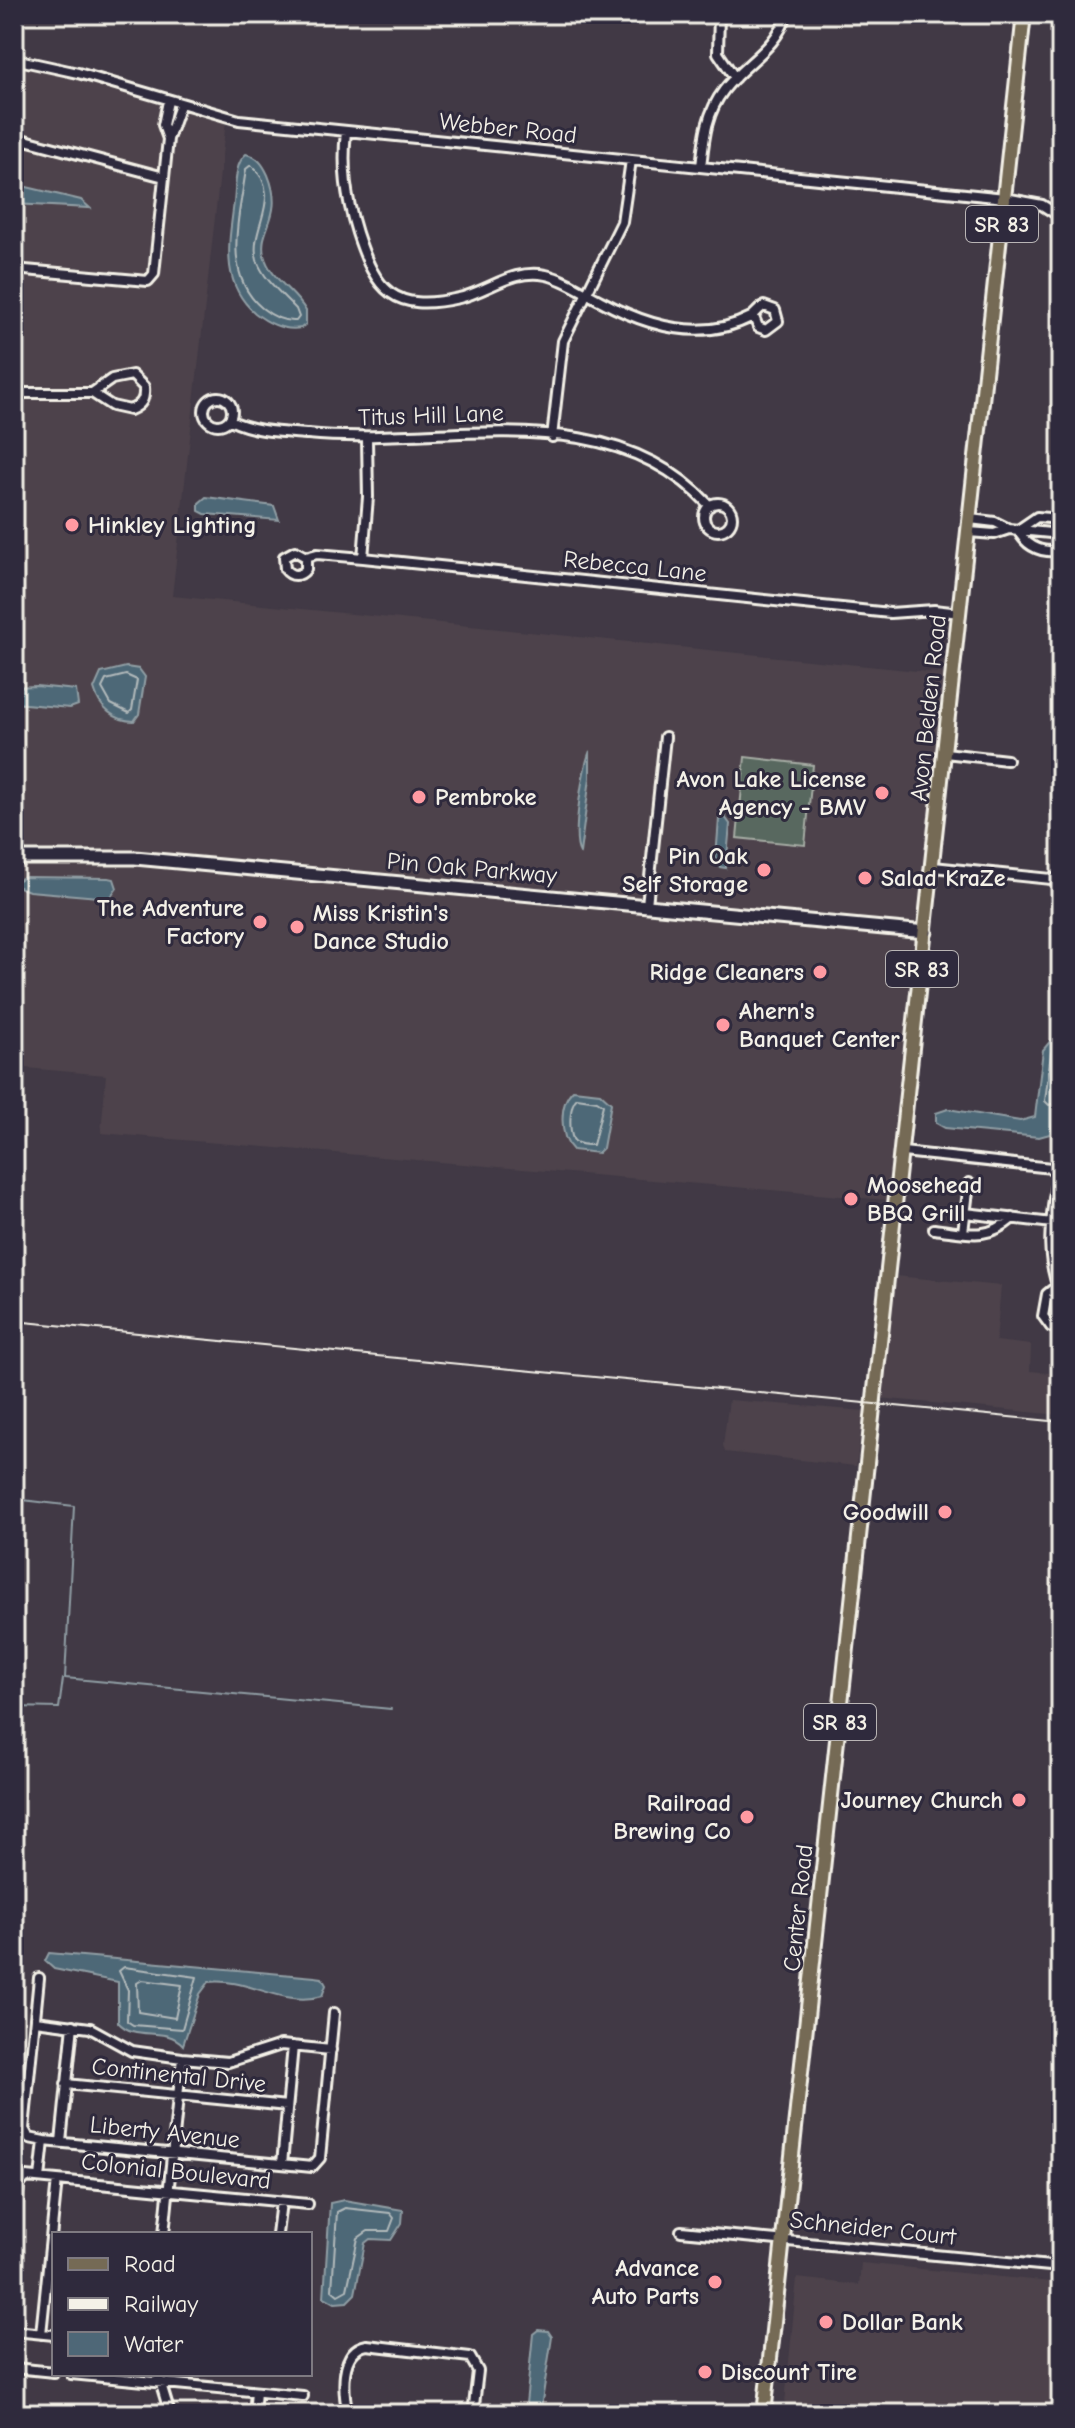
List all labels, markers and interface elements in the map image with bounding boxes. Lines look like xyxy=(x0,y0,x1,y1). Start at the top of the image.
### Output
street label: Webber Road xyxy=(438,107,578,149)
road number: SR 83 xyxy=(966,206,1038,242)
street label: Titus Hill Lane xyxy=(358,398,504,432)
place label: Hinkley Lighting xyxy=(88,511,257,539)
marker: Hinkley Lighting xyxy=(63,516,81,534)
street label: Rebecca Lane xyxy=(562,545,708,587)
street label: Avon Belden Road xyxy=(904,613,952,803)
place label: Avon Lake License Agency - BMV xyxy=(677,765,866,821)
place label: Pembroke xyxy=(435,783,537,811)
marker: Avon Lake License Agency - BMV xyxy=(873,784,891,802)
marker: Pembroke xyxy=(410,788,428,806)
place label: Pin Oak Self Storage xyxy=(622,842,748,898)
street label: Pin Oak Parkway xyxy=(386,847,558,889)
marker: Pin Oak Self Storage xyxy=(755,861,773,879)
place label: Salad KraZe xyxy=(881,864,1006,892)
marker: Salad KraZe xyxy=(856,869,874,887)
place label: The Adventure Factory xyxy=(97,894,244,950)
place label: Miss Kristin's Dance Studio xyxy=(313,899,449,955)
marker: The Adventure Factory xyxy=(251,913,269,931)
marker: Miss Kristin's Dance Studio xyxy=(288,918,306,936)
road number: SR 83 xyxy=(886,951,958,987)
place label: Ridge Cleaners xyxy=(649,958,804,986)
marker: Ridge Cleaners xyxy=(811,963,829,981)
place label: Ahern's Banquet Center xyxy=(739,997,900,1053)
marker: Ahern's Banquet Center xyxy=(714,1016,732,1034)
place label: Moosehead BBQ Grill xyxy=(867,1171,982,1227)
marker: Moosehead BBQ Grill xyxy=(842,1190,860,1208)
place label: Goodwill xyxy=(843,1498,929,1526)
marker: Goodwill xyxy=(936,1503,954,1521)
road number: SR 83 xyxy=(804,1704,876,1740)
place label: Journey Church xyxy=(840,1786,1003,1814)
place label: Railroad Brewing Co xyxy=(613,1789,731,1845)
marker: Journey Church xyxy=(1010,1791,1028,1809)
marker: Railroad Brewing Co xyxy=(738,1808,756,1826)
street label: Center Road xyxy=(777,1843,819,1973)
street label: Continental Drive xyxy=(90,2052,268,2098)
street label: Liberty Avenue xyxy=(89,2110,241,2154)
street label: Colonial Boulevard xyxy=(80,2147,272,2195)
street label: Schneider Court xyxy=(789,2205,959,2251)
legend xyxy=(52,2232,312,2376)
text: Road xyxy=(124,2250,176,2278)
place label: Advance Auto Parts xyxy=(592,2254,699,2310)
marker: Advance Auto Parts xyxy=(706,2273,724,2291)
text: Railway xyxy=(124,2290,198,2318)
place label: Dollar Bank xyxy=(842,2308,963,2336)
marker: Dollar Bank xyxy=(817,2313,835,2331)
text: Water xyxy=(124,2330,184,2358)
place label: Discount Tire xyxy=(721,2358,857,2386)
marker: Discount Tire xyxy=(696,2363,714,2381)

